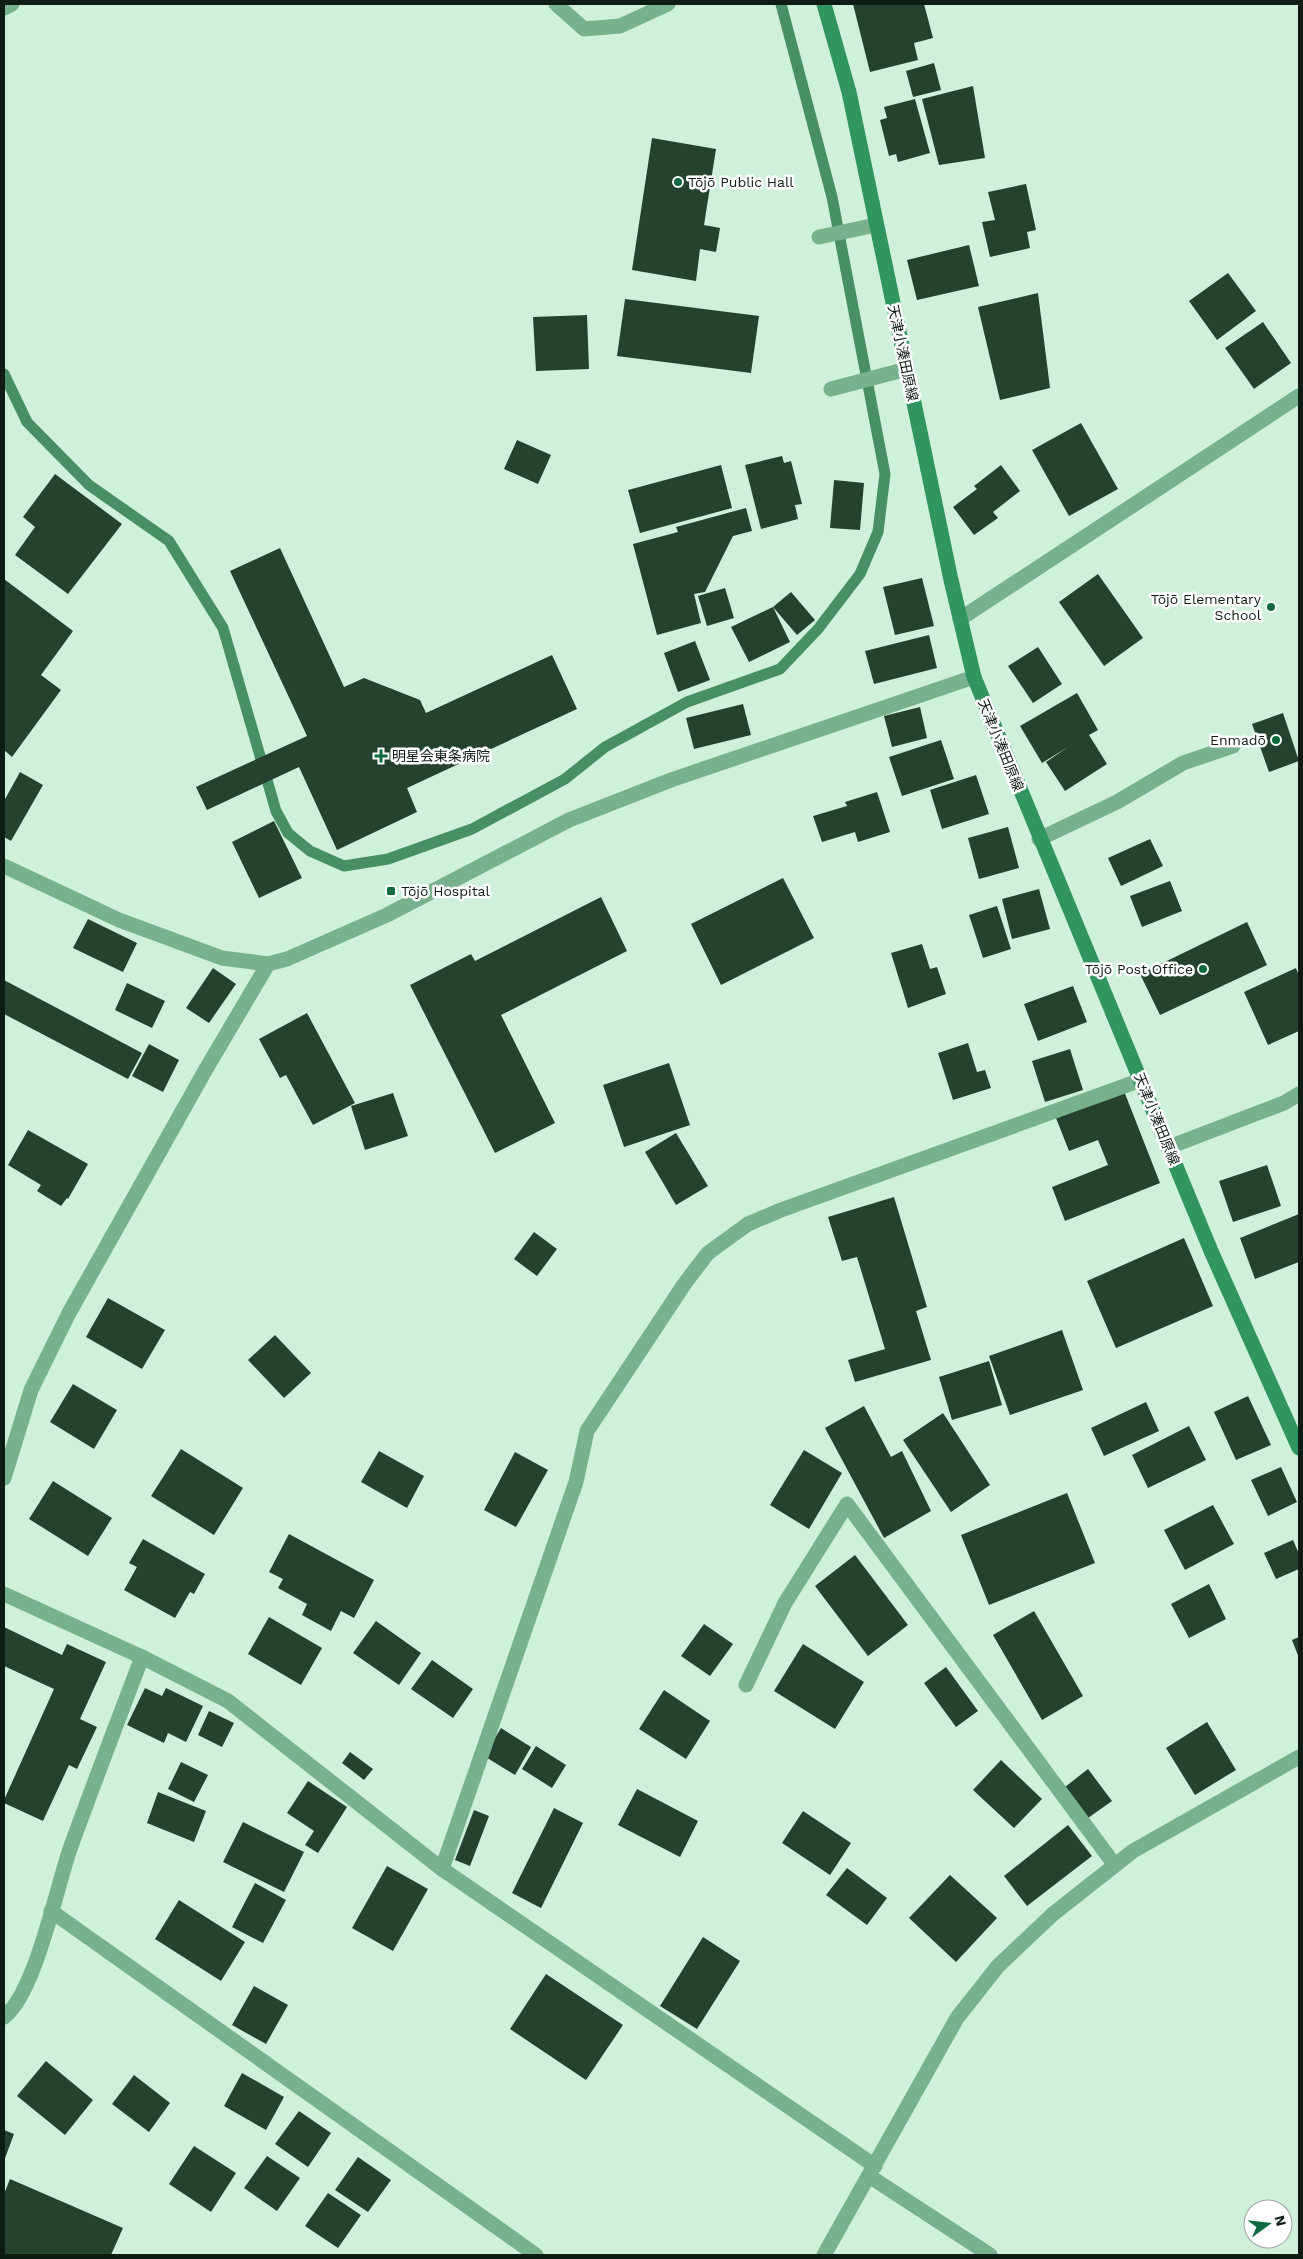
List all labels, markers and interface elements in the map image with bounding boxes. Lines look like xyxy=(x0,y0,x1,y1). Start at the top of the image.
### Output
place label: Tōjō Public Hall xyxy=(688,174,794,190)
marker: Tōjō Public Hall xyxy=(672,176,684,188)
street label: 天津小湊田原線 xyxy=(885,303,921,403)
place label: Tōjō Elementary School xyxy=(1151,591,1262,623)
marker: Tōjō Elementary School xyxy=(1265,601,1277,613)
street label: 天津小湊田原線 xyxy=(975,697,1027,793)
place label: Enmadō xyxy=(1210,732,1266,748)
marker: Enmadō xyxy=(1270,734,1282,746)
place label: 明星会東条病院 xyxy=(392,748,490,764)
marker: 明星会東条病院 xyxy=(374,749,388,763)
place label: Tōjō Hospital xyxy=(401,883,490,899)
marker: Tōjō Hospital xyxy=(385,885,397,897)
place label: Tōjō Post Office xyxy=(1085,961,1193,977)
marker: Tōjō Post Office xyxy=(1197,963,1209,975)
street label: 天津小湊田原線 xyxy=(1131,1071,1183,1167)
north arrow xyxy=(1243,2199,1293,2249)
text: N xyxy=(1271,2214,1290,2228)

